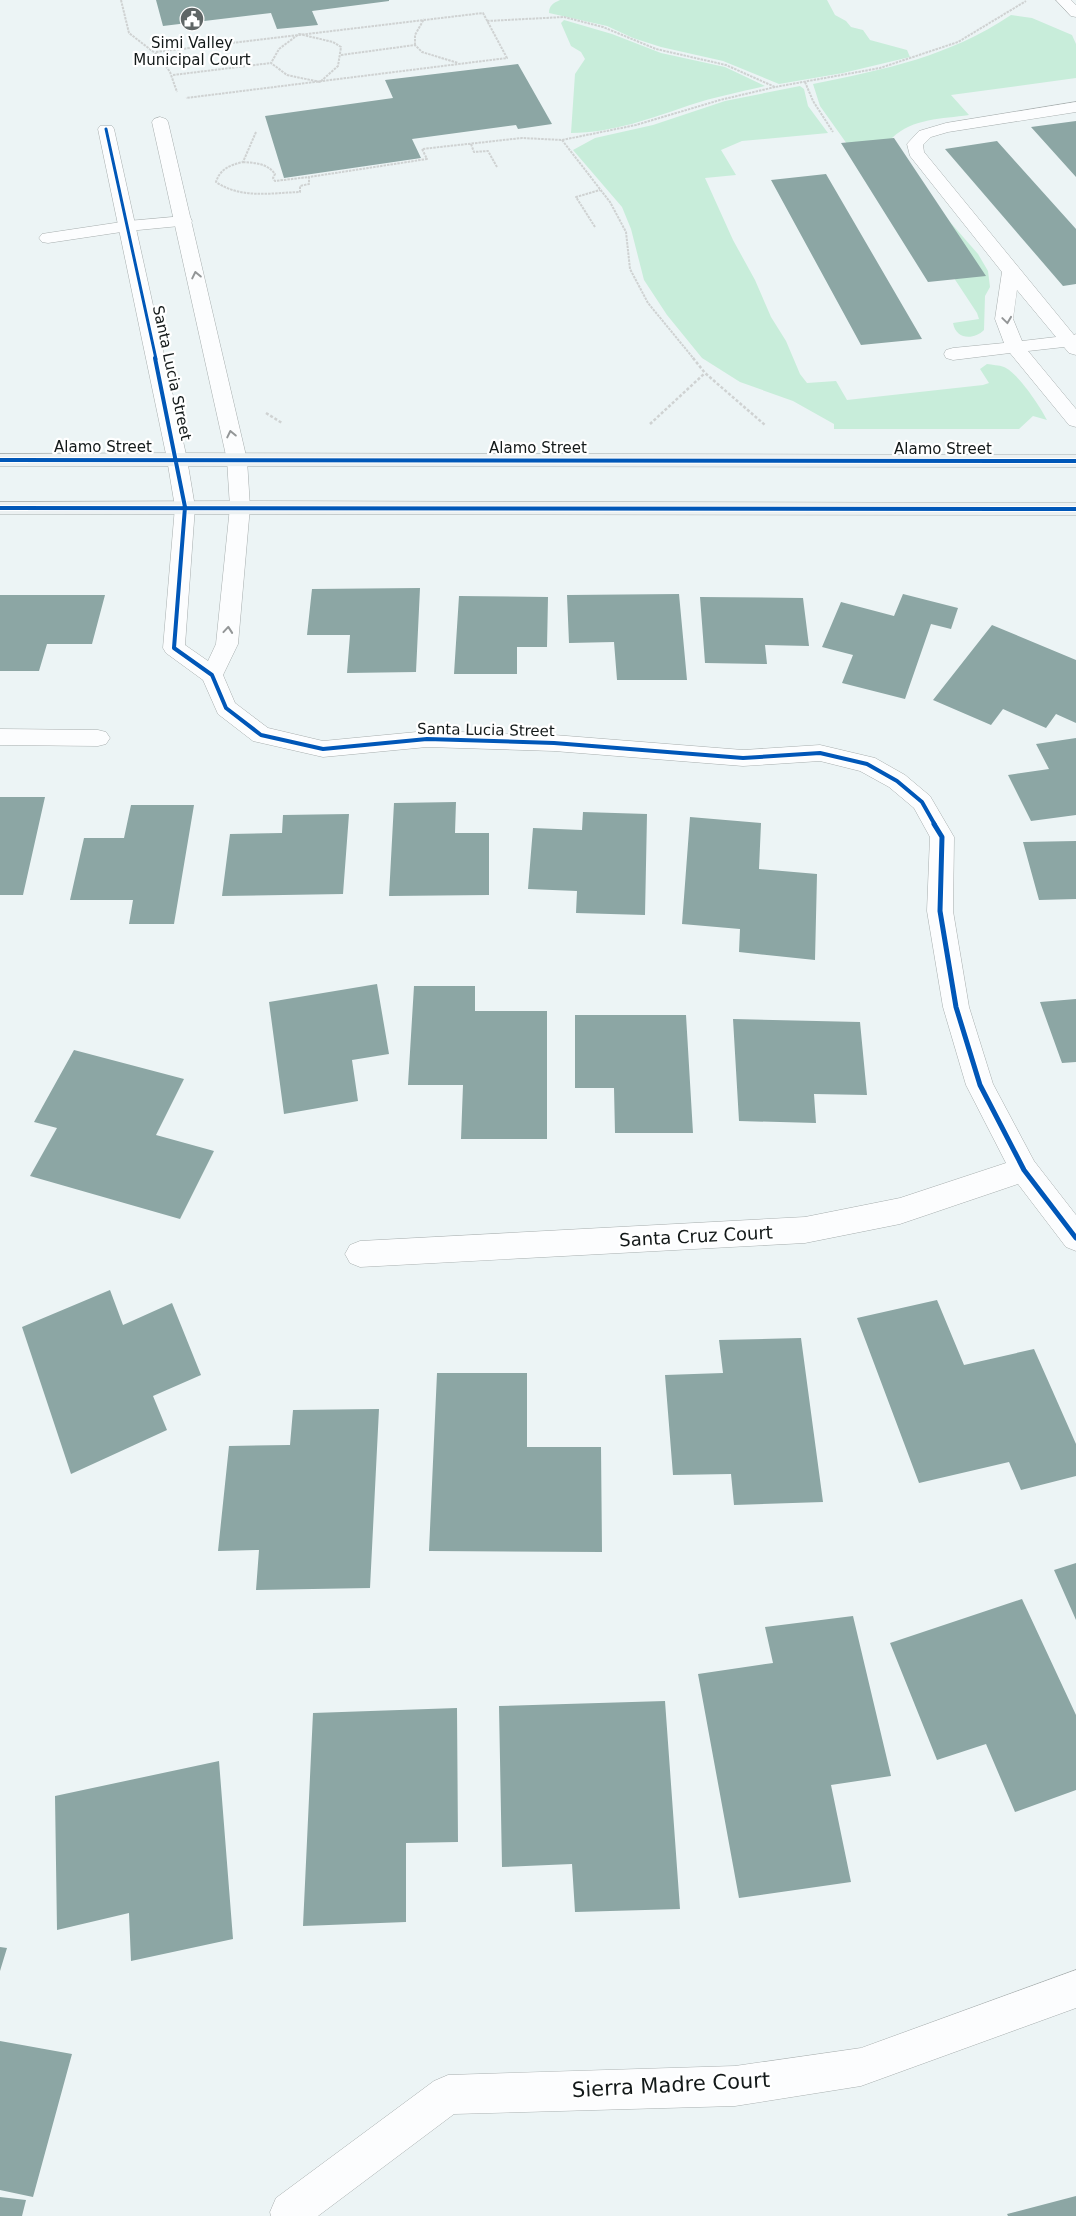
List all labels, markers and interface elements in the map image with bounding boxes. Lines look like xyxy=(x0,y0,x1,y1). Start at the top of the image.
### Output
public building icon: Simi Valley Municipal Court xyxy=(179,6,205,32)
place label: Simi Valley Municipal Court xyxy=(133,34,251,69)
one-way arrow xyxy=(191,271,202,280)
street label: Santa Lucia Street xyxy=(149,304,195,442)
one-way arrow xyxy=(1001,316,1011,325)
one-way arrow xyxy=(227,429,237,438)
street label: Alamo Street xyxy=(54,438,152,456)
street label: Alamo Street xyxy=(489,439,587,457)
street label: Alamo Street xyxy=(894,440,992,458)
one-way arrow xyxy=(222,626,233,634)
street label: Santa Lucia Street xyxy=(417,720,555,740)
street label: Santa Cruz Court xyxy=(619,1221,773,1251)
street label: Sierra Madre Court xyxy=(571,2068,771,2102)

